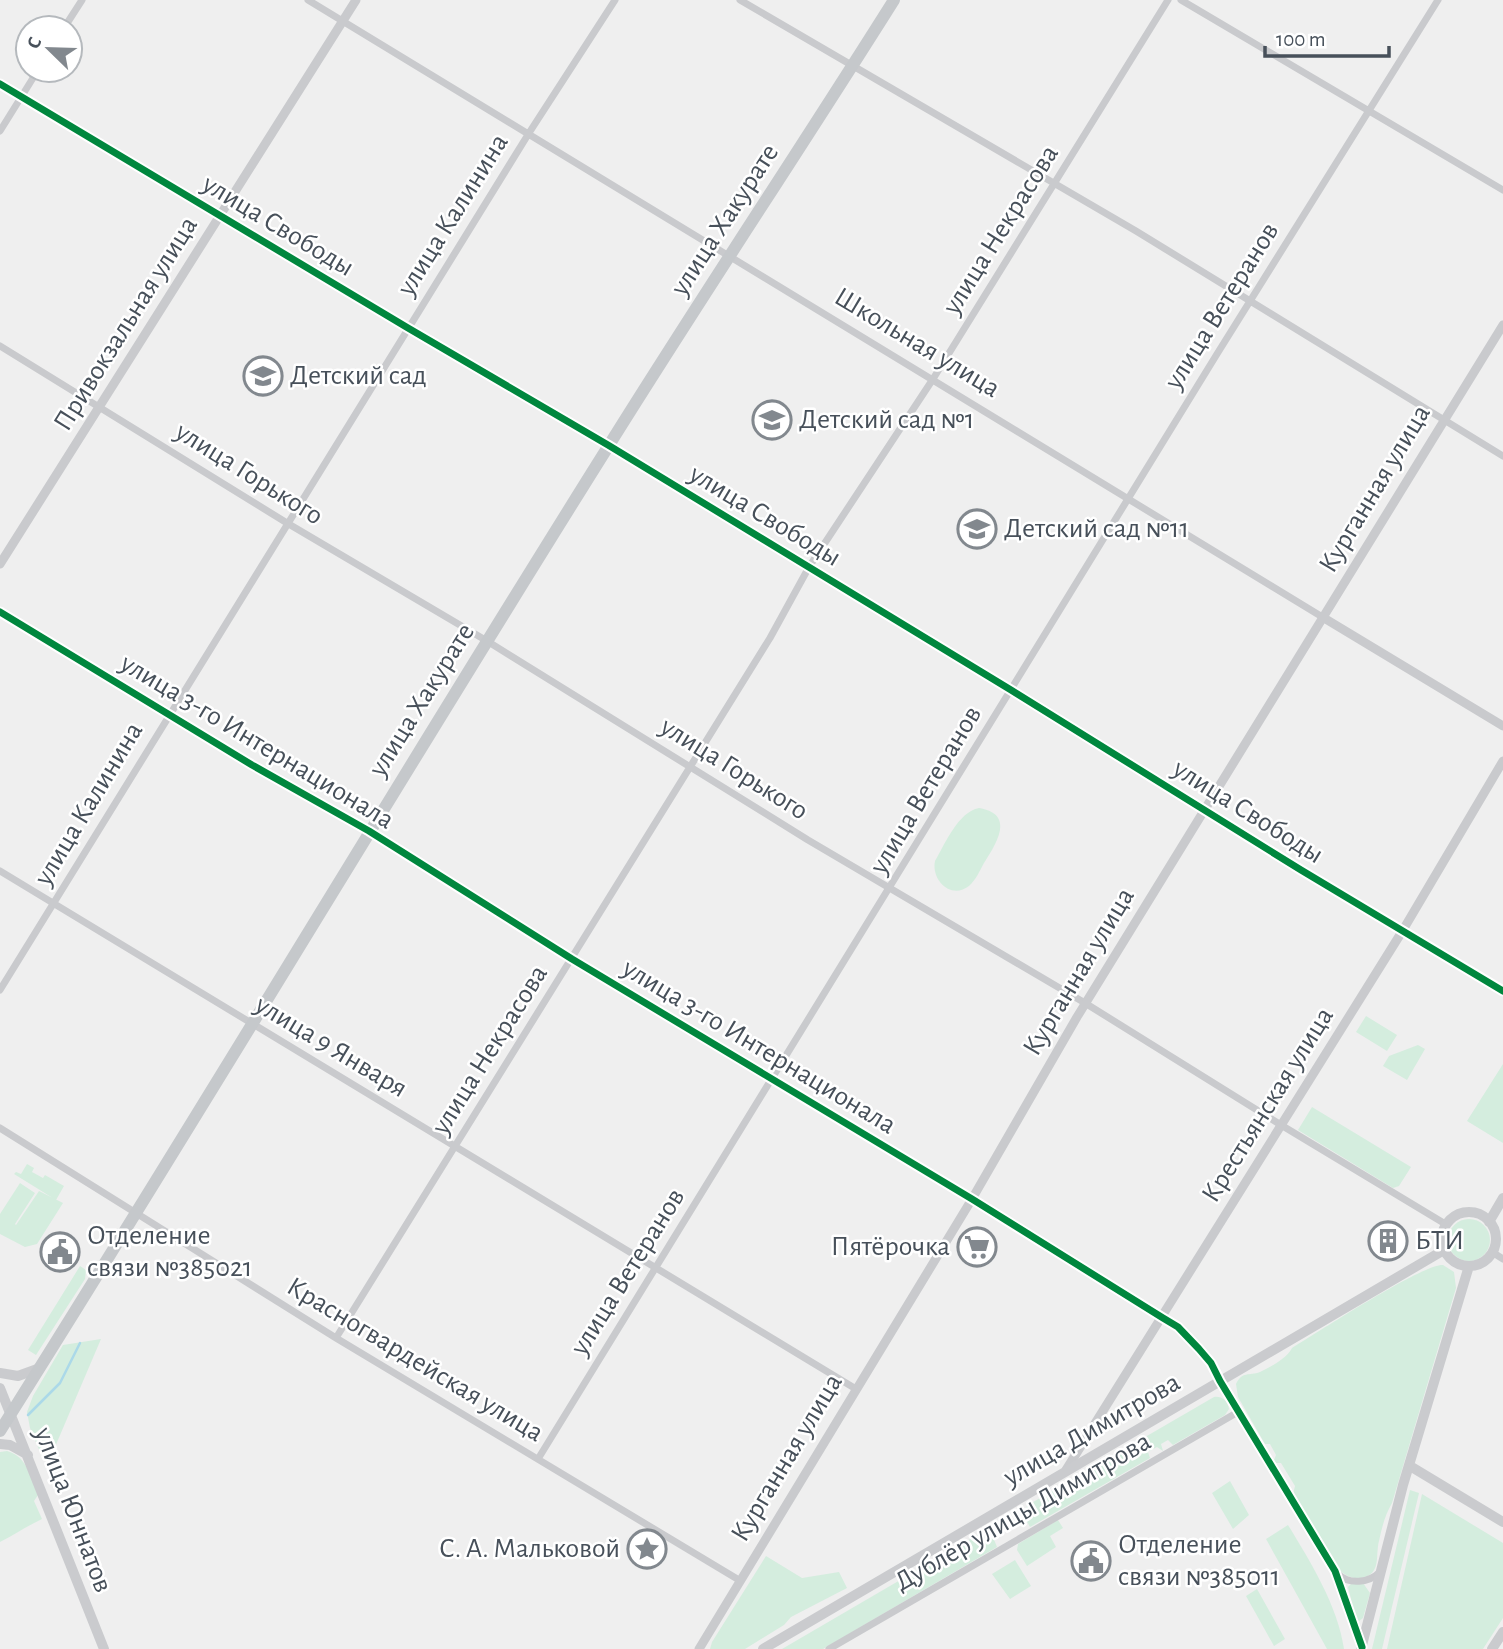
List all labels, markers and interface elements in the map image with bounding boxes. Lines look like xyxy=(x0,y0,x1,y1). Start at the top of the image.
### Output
north arrow xyxy=(14,14,84,84)
scale bar xyxy=(1265,14,1389,58)
text: 100 m xyxy=(1276,29,1326,50)
text: С xyxy=(24,34,46,51)
street label: улица Калинина xyxy=(392,129,514,301)
street label: улица Хакурате xyxy=(665,139,784,302)
street label: улица Некрасова xyxy=(937,140,1064,320)
street label: улица Свободы xyxy=(196,169,359,282)
street label: Привокзальная улица xyxy=(49,212,203,436)
street label: улица Ветеранов xyxy=(1159,218,1284,395)
street label: Школьная улица xyxy=(829,283,1005,403)
school or university icon: Детский сад xyxy=(242,355,284,397)
place label: Детский сад xyxy=(290,362,427,390)
school or university icon: Детский сад №1 xyxy=(751,399,793,441)
street label: Курганная улица xyxy=(1314,400,1436,578)
place label: Детский сад №1 xyxy=(799,406,974,434)
street label: улица Горького xyxy=(169,417,328,530)
street label: улица Свободы xyxy=(683,459,846,572)
school or university icon: Детский сад №11 xyxy=(956,508,998,550)
place label: Детский сад №11 xyxy=(1004,515,1189,543)
street label: улица Хакурате xyxy=(363,619,480,782)
street label: улица 3-го Интернационала xyxy=(115,649,399,835)
street label: улица Ветеранов xyxy=(864,701,987,880)
street label: улица Горького xyxy=(654,712,813,825)
street label: улица Калинина xyxy=(29,718,149,891)
street label: улица Свободы xyxy=(1167,754,1328,869)
street label: Курганная улица xyxy=(1018,883,1140,1061)
street label: улица 3-го Интернационала xyxy=(617,954,901,1140)
street label: улица Некрасова xyxy=(426,960,553,1140)
street label: улица 9 Января xyxy=(249,990,412,1103)
street label: Крестьянская улица xyxy=(1197,1002,1339,1207)
street label: улица Ветеранов xyxy=(565,1184,690,1361)
building icon: БТИ xyxy=(1367,1220,1409,1262)
place label: Отделение связи №385021 xyxy=(87,1222,252,1282)
supermarket icon: Пятёрочка xyxy=(956,1226,998,1268)
place label: БТИ xyxy=(1415,1227,1464,1255)
public building icon: Отделение связи №385021 xyxy=(39,1231,81,1273)
place label: Пятёрочка xyxy=(831,1233,950,1261)
street label: Красногвардейская улица xyxy=(282,1272,548,1448)
street label: улица Димитрова xyxy=(998,1368,1185,1492)
street label: Курганная улица xyxy=(726,1369,848,1547)
street label: улица Юннатов xyxy=(28,1423,117,1596)
street label: Дублёр улицы Димитрова xyxy=(890,1427,1156,1597)
place icon: С. А. Мальковой xyxy=(626,1528,668,1570)
place label: Отделение связи №385011 xyxy=(1118,1531,1280,1591)
place label: С. А. Мальковой xyxy=(439,1535,620,1563)
public building icon: Отделение связи №385011 xyxy=(1070,1540,1112,1582)

